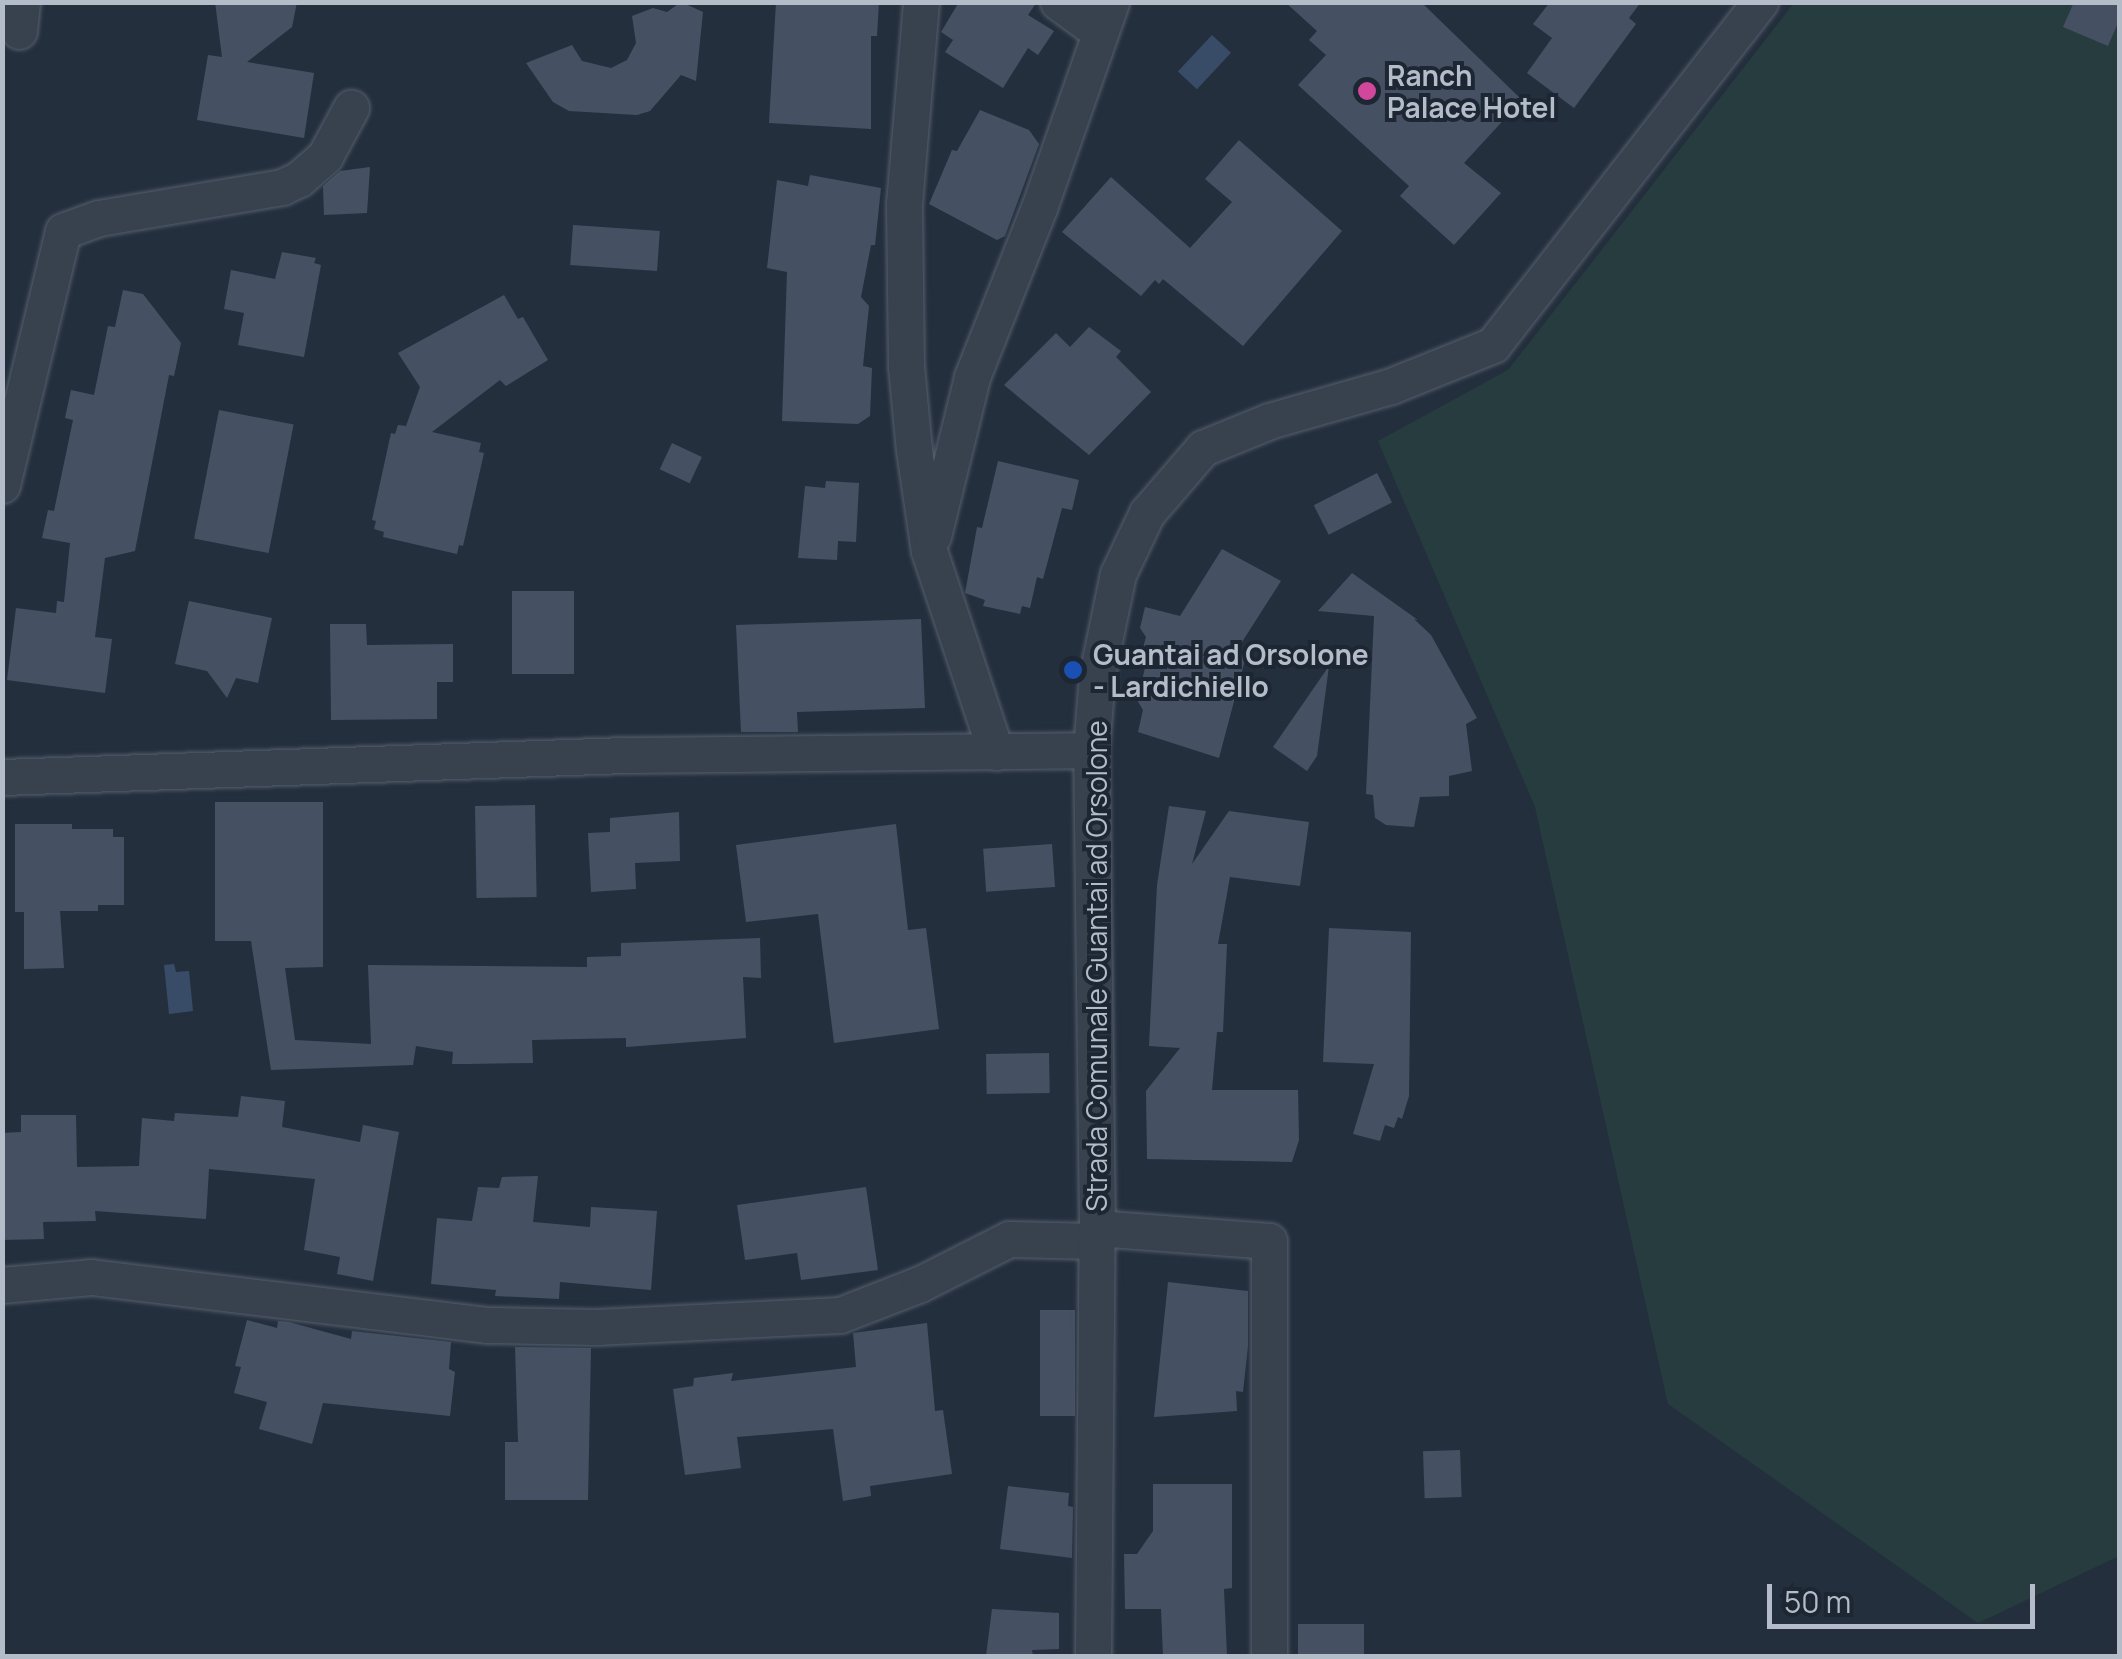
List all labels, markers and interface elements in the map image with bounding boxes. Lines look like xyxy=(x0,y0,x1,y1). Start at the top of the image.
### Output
place label: Ranch Palace Hotel xyxy=(1387,58,1556,124)
marker: Ranch Palace Hotel xyxy=(1356,80,1378,102)
place label: Guantai ad Orsolone - Lardichiello xyxy=(1093,637,1369,703)
marker: Guantai ad Orsolone - Lardichiello xyxy=(1062,659,1084,681)
street label: Strada Comunale Guantai ad Orsolone xyxy=(1079,720,1113,1212)
scale bar xyxy=(1772,1564,2040,1626)
text: 50 m xyxy=(1784,1581,1851,1622)

